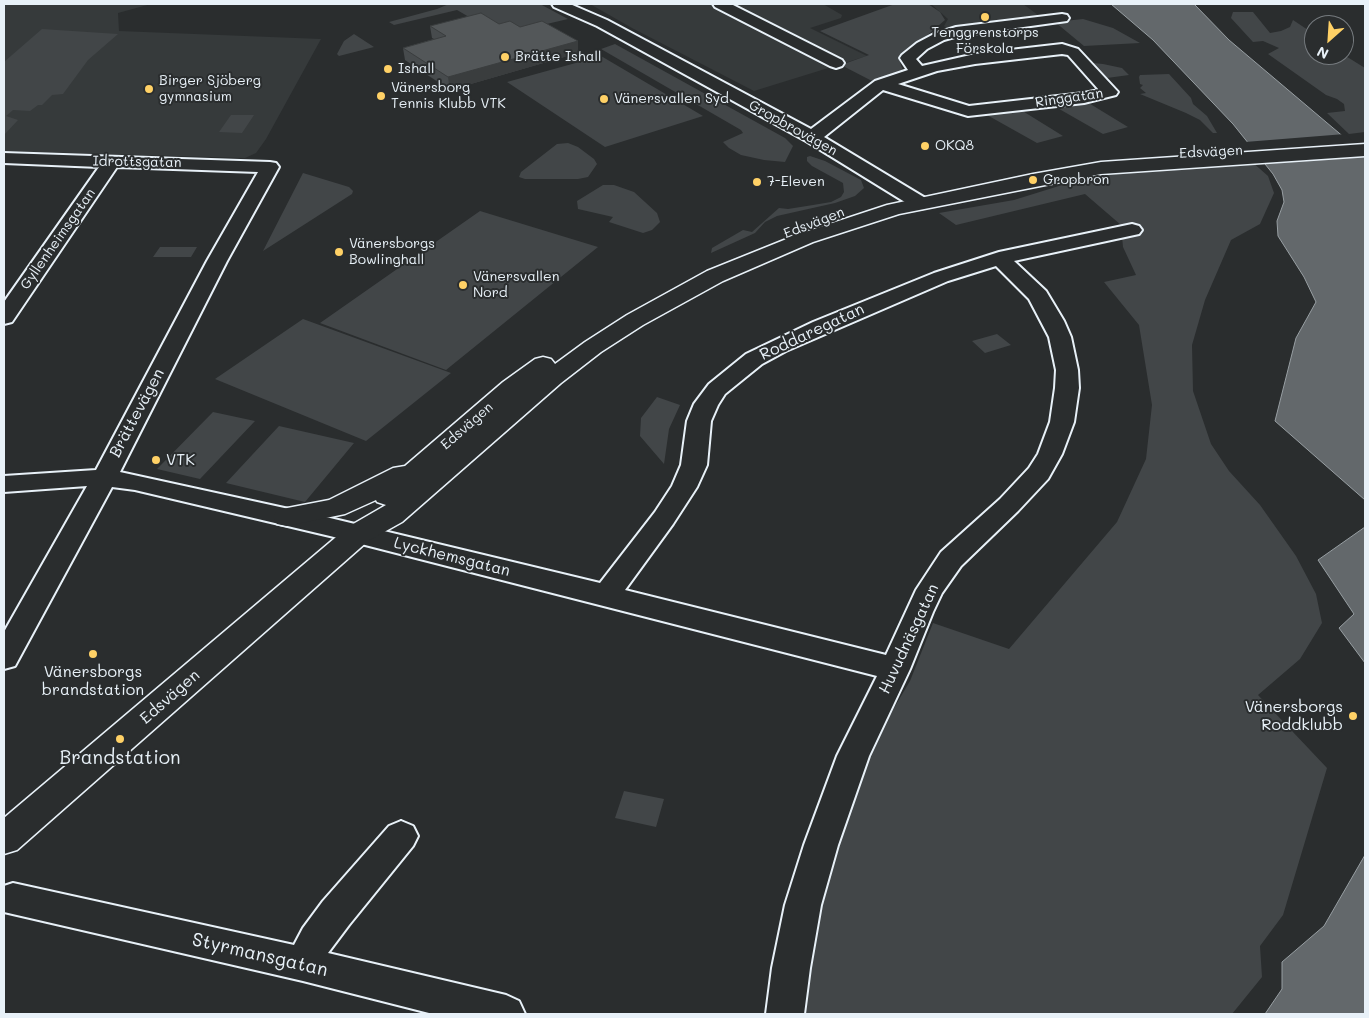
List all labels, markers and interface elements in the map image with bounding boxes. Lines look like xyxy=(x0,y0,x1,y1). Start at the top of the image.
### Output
marker: Tenggrenstorps Förskola xyxy=(979,11,991,23)
north arrow xyxy=(1304,15,1354,65)
place label: Tenggrenstorps Förskola xyxy=(931,25,1039,58)
text: N xyxy=(1314,42,1332,64)
place label: Brätte Ishall xyxy=(515,49,601,65)
marker: Brätte Ishall xyxy=(499,51,511,63)
place label: Ishall xyxy=(398,61,435,77)
marker: Ishall xyxy=(382,63,394,75)
place label: Birger Sjöberg gymnasium xyxy=(159,73,261,105)
place label: Vänersborg Tennis Klubb VTK xyxy=(391,80,506,112)
marker: Birger Sjöberg gymnasium xyxy=(143,83,155,95)
street label: Ringgatan xyxy=(1034,85,1104,111)
marker: Vänersborg Tennis Klubb VTK xyxy=(375,90,387,102)
place label: Vänersvallen Syd xyxy=(614,91,729,107)
marker: Vänersvallen Syd xyxy=(598,93,610,105)
street label: Gropbrovägen xyxy=(746,97,840,159)
place label: OKQ8 xyxy=(935,138,974,154)
marker: OKQ8 xyxy=(919,140,931,152)
street label: Edsvägen xyxy=(1179,142,1243,162)
street label: Idrottsgatan xyxy=(92,153,182,171)
place label: Gropbron xyxy=(1043,172,1109,188)
place label: 7-Eleven xyxy=(767,174,825,190)
marker: Gropbron xyxy=(1027,174,1039,186)
marker: 7-Eleven xyxy=(751,176,763,188)
street label: Gyllenheimsgatan xyxy=(17,185,99,293)
street label: Edsvägen xyxy=(781,204,847,242)
place label: Vänersborgs Bowlinghall xyxy=(349,236,435,268)
marker: Vänersborgs Bowlinghall xyxy=(333,246,345,258)
place label: Vänersvallen Nord xyxy=(473,269,559,302)
marker: Vänersvallen Nord xyxy=(457,279,469,291)
street label: Roddaregatan xyxy=(757,299,867,365)
street label: Brättevägen xyxy=(106,365,168,461)
street label: Edsvägen xyxy=(437,399,497,453)
place label: VTK xyxy=(166,450,195,470)
marker: VTK xyxy=(150,454,162,466)
street label: Lyckhemsgatan xyxy=(392,533,512,581)
street label: Huvudnäsgatan xyxy=(875,581,943,697)
marker: Vänersborgs brandstation xyxy=(87,648,99,660)
place label: Vänersborgs brandstation xyxy=(42,662,144,700)
street label: Edsvägen xyxy=(136,666,204,728)
place label: Vänersborgs Roddklubb xyxy=(1245,697,1343,735)
marker: Vänersborgs Roddklubb xyxy=(1347,710,1359,722)
marker: Brandstation xyxy=(114,733,126,745)
place label: Brandstation xyxy=(59,747,181,769)
street label: Styrmansgatan xyxy=(190,928,330,982)

